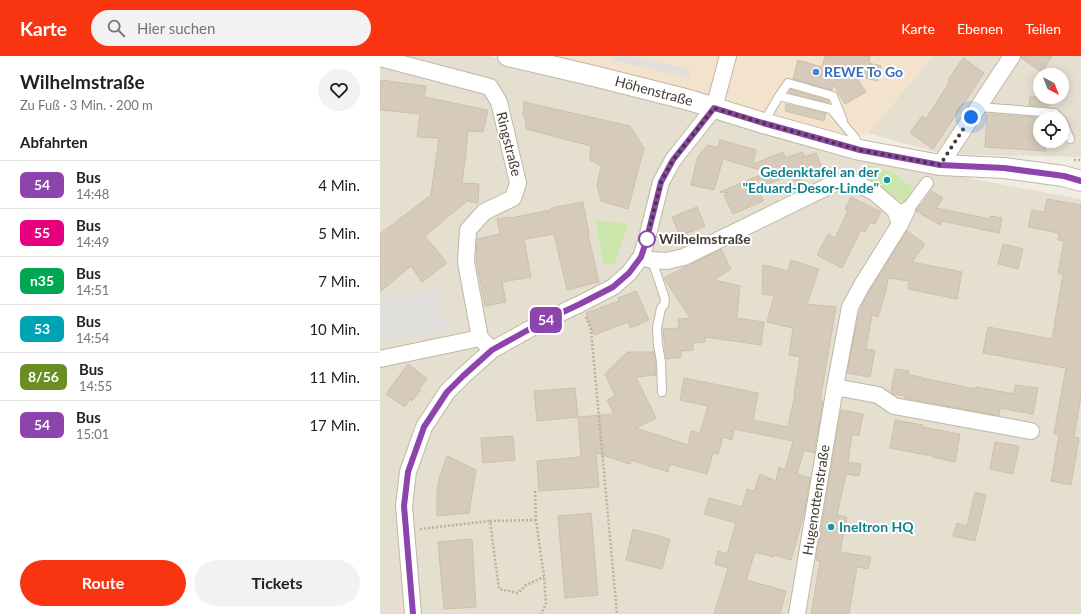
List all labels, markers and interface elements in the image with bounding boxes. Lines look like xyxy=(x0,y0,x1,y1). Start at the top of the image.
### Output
search box xyxy=(91,10,371,46)
text: Karte xyxy=(20,17,67,40)
icon: search xyxy=(105,17,127,39)
text: Hier suchen xyxy=(137,19,215,37)
text: Karte xyxy=(901,20,935,37)
text: Ebenen xyxy=(957,20,1003,37)
text: Teilen xyxy=(1025,20,1061,37)
place label: REWE To Go xyxy=(824,63,903,80)
marker: REWE To Go xyxy=(811,67,821,77)
north arrow xyxy=(1033,68,1069,104)
map controls xyxy=(1033,68,1069,148)
button: heart xyxy=(318,69,360,111)
text: Wilhelmstraße xyxy=(20,70,145,93)
street label: Höhenstraße xyxy=(613,72,695,109)
text: Zu Fuß · 3 Min. · 200 m xyxy=(20,97,153,113)
your location xyxy=(961,107,981,127)
street label: Ringstraße xyxy=(493,110,526,178)
button: locate xyxy=(1033,112,1069,148)
text: Abfahrten xyxy=(20,133,88,151)
place label: Gedenktafel an der "Eduard-Desor-Linde" xyxy=(743,163,880,196)
text: Bus xyxy=(76,168,101,186)
marker: Gedenktafel an der "Eduard-Desor-Linde" xyxy=(882,175,892,185)
text: 54 xyxy=(34,176,50,193)
text: 4 Min. xyxy=(318,176,360,194)
text: 14:48 xyxy=(76,186,109,202)
text: Bus xyxy=(76,216,101,234)
text: 55 xyxy=(34,224,50,241)
text: 5 Min. xyxy=(318,224,360,242)
marker: Wilhelmstraße xyxy=(638,230,656,248)
place label: Wilhelmstraße xyxy=(659,230,751,247)
text: 14:49 xyxy=(76,234,109,250)
text: Bus xyxy=(76,264,101,282)
text: n35 xyxy=(30,272,54,289)
text: 7 Min. xyxy=(318,272,360,290)
text: 14:51 xyxy=(76,282,109,298)
line badge: 54 xyxy=(528,307,564,333)
text: 54 xyxy=(538,311,554,328)
text: Bus xyxy=(76,312,101,330)
text: 53 xyxy=(34,320,50,337)
text: 10 Min. xyxy=(309,320,360,338)
text: 14:54 xyxy=(76,330,109,346)
text: Bus xyxy=(79,360,104,378)
text: 8/56 xyxy=(28,368,59,385)
text: 11 Min. xyxy=(309,368,360,386)
text: 14:55 xyxy=(79,378,112,394)
text: Bus xyxy=(76,408,101,426)
text: 54 xyxy=(34,416,50,433)
text: 17 Min. xyxy=(309,416,360,434)
text: 15:01 xyxy=(76,426,109,442)
street label: Hugenottenstraße xyxy=(798,443,833,556)
place label: Ineltron HQ xyxy=(839,518,914,535)
marker: Ineltron HQ xyxy=(826,522,836,532)
button: Route xyxy=(20,560,186,606)
button: Tickets xyxy=(194,560,360,606)

